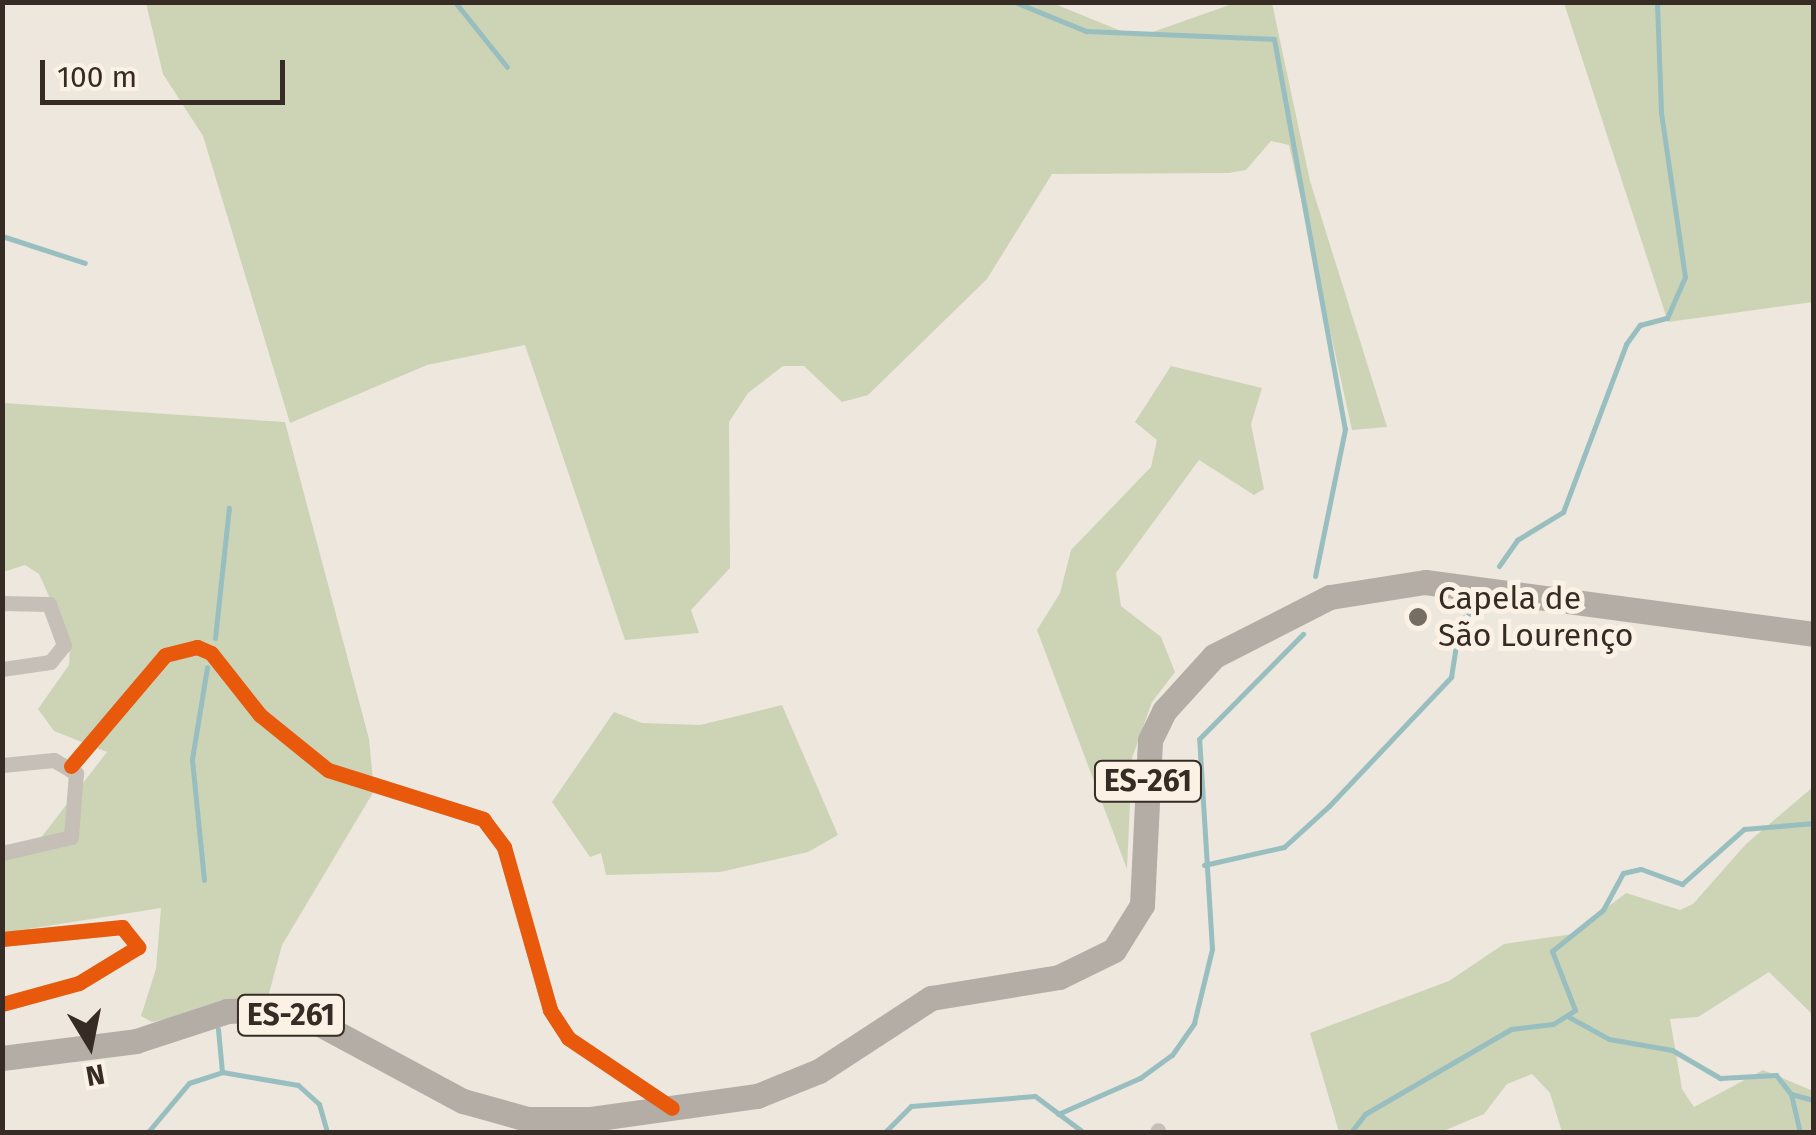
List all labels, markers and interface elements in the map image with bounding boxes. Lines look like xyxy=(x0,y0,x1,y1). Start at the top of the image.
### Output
scale bar xyxy=(45,40,290,102)
text: 100 m xyxy=(57,59,137,95)
place label: Capela de São Lourenço xyxy=(1438,580,1633,655)
marker: Capela de São Lourenço xyxy=(1407,606,1429,628)
road number: ES-261 xyxy=(1093,756,1203,806)
road number: ES-261 xyxy=(236,990,346,1040)
north arrow xyxy=(40,995,140,1095)
text: N xyxy=(83,1057,107,1093)

